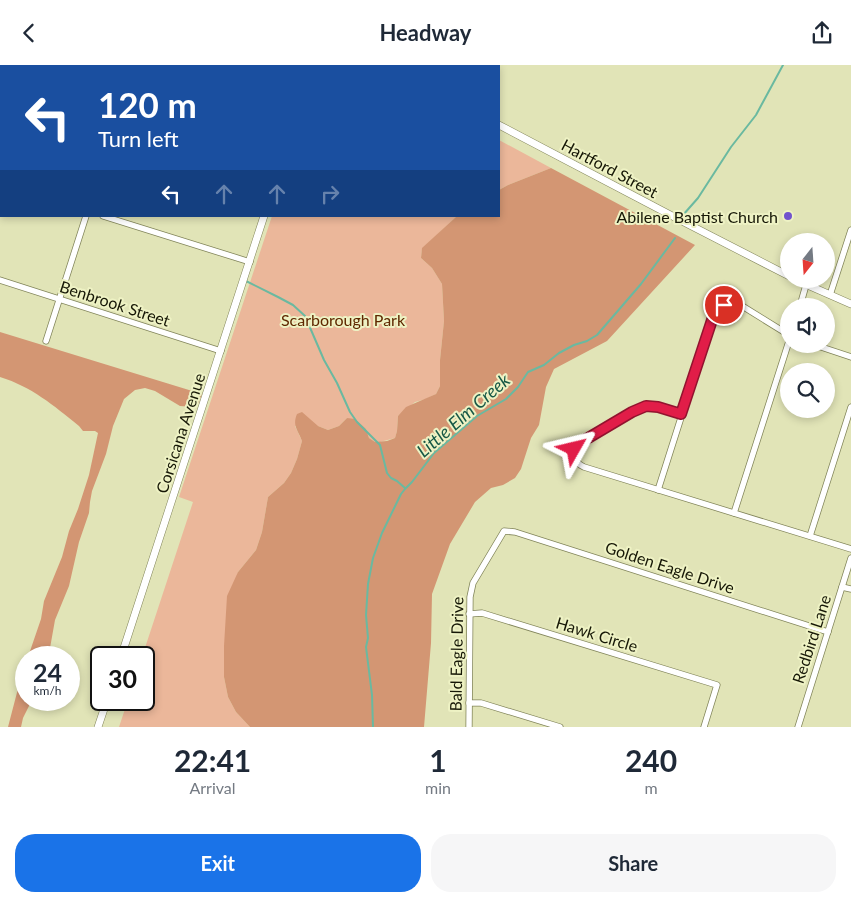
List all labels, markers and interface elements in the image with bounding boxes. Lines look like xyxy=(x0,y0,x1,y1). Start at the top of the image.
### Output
icon: back xyxy=(15,19,43,47)
text: Headway xyxy=(380,19,471,46)
icon: share xyxy=(808,19,836,47)
text: 120 m xyxy=(98,83,197,125)
icon: left xyxy=(15,85,80,150)
text: Turn left xyxy=(98,125,179,152)
street label: Hartford Street xyxy=(559,135,662,201)
icon: left xyxy=(157,180,185,208)
icon: ahead xyxy=(210,180,238,208)
icon: ahead xyxy=(263,180,291,208)
icon: right xyxy=(316,180,344,208)
place label: Abilene Baptist Church xyxy=(616,207,778,226)
marker: Abilene Baptist Church xyxy=(782,210,794,222)
north arrow xyxy=(780,233,835,287)
map controls xyxy=(780,233,835,418)
street label: Benbrook Street xyxy=(58,276,173,330)
pin xyxy=(703,284,745,326)
icon: arrive xyxy=(710,291,738,319)
button: sound xyxy=(780,298,835,353)
park label: Scarborough Park xyxy=(281,310,406,329)
button: search xyxy=(780,363,835,418)
water label: Little Elm Creek xyxy=(412,368,514,461)
street label: Corsicana Avenue xyxy=(152,371,208,495)
position arrow xyxy=(547,422,599,474)
street label: Golden Eagle Drive xyxy=(603,537,737,597)
street label: Redbird Lane xyxy=(788,592,834,686)
street label: Bald Eagle Drive xyxy=(445,596,467,712)
street label: Hawk Circle xyxy=(554,613,640,655)
speed limit sign: 30 xyxy=(90,646,155,711)
text: 24 xyxy=(33,657,62,687)
text: km/h xyxy=(33,683,62,698)
text: 22:41 xyxy=(174,742,251,778)
text: 1 xyxy=(429,742,447,778)
text: 240 xyxy=(625,742,677,778)
text: Arrival xyxy=(189,778,236,797)
text: min xyxy=(425,778,451,797)
text: m xyxy=(644,778,658,797)
button: Exit xyxy=(15,834,421,892)
button: Share xyxy=(431,834,836,892)

